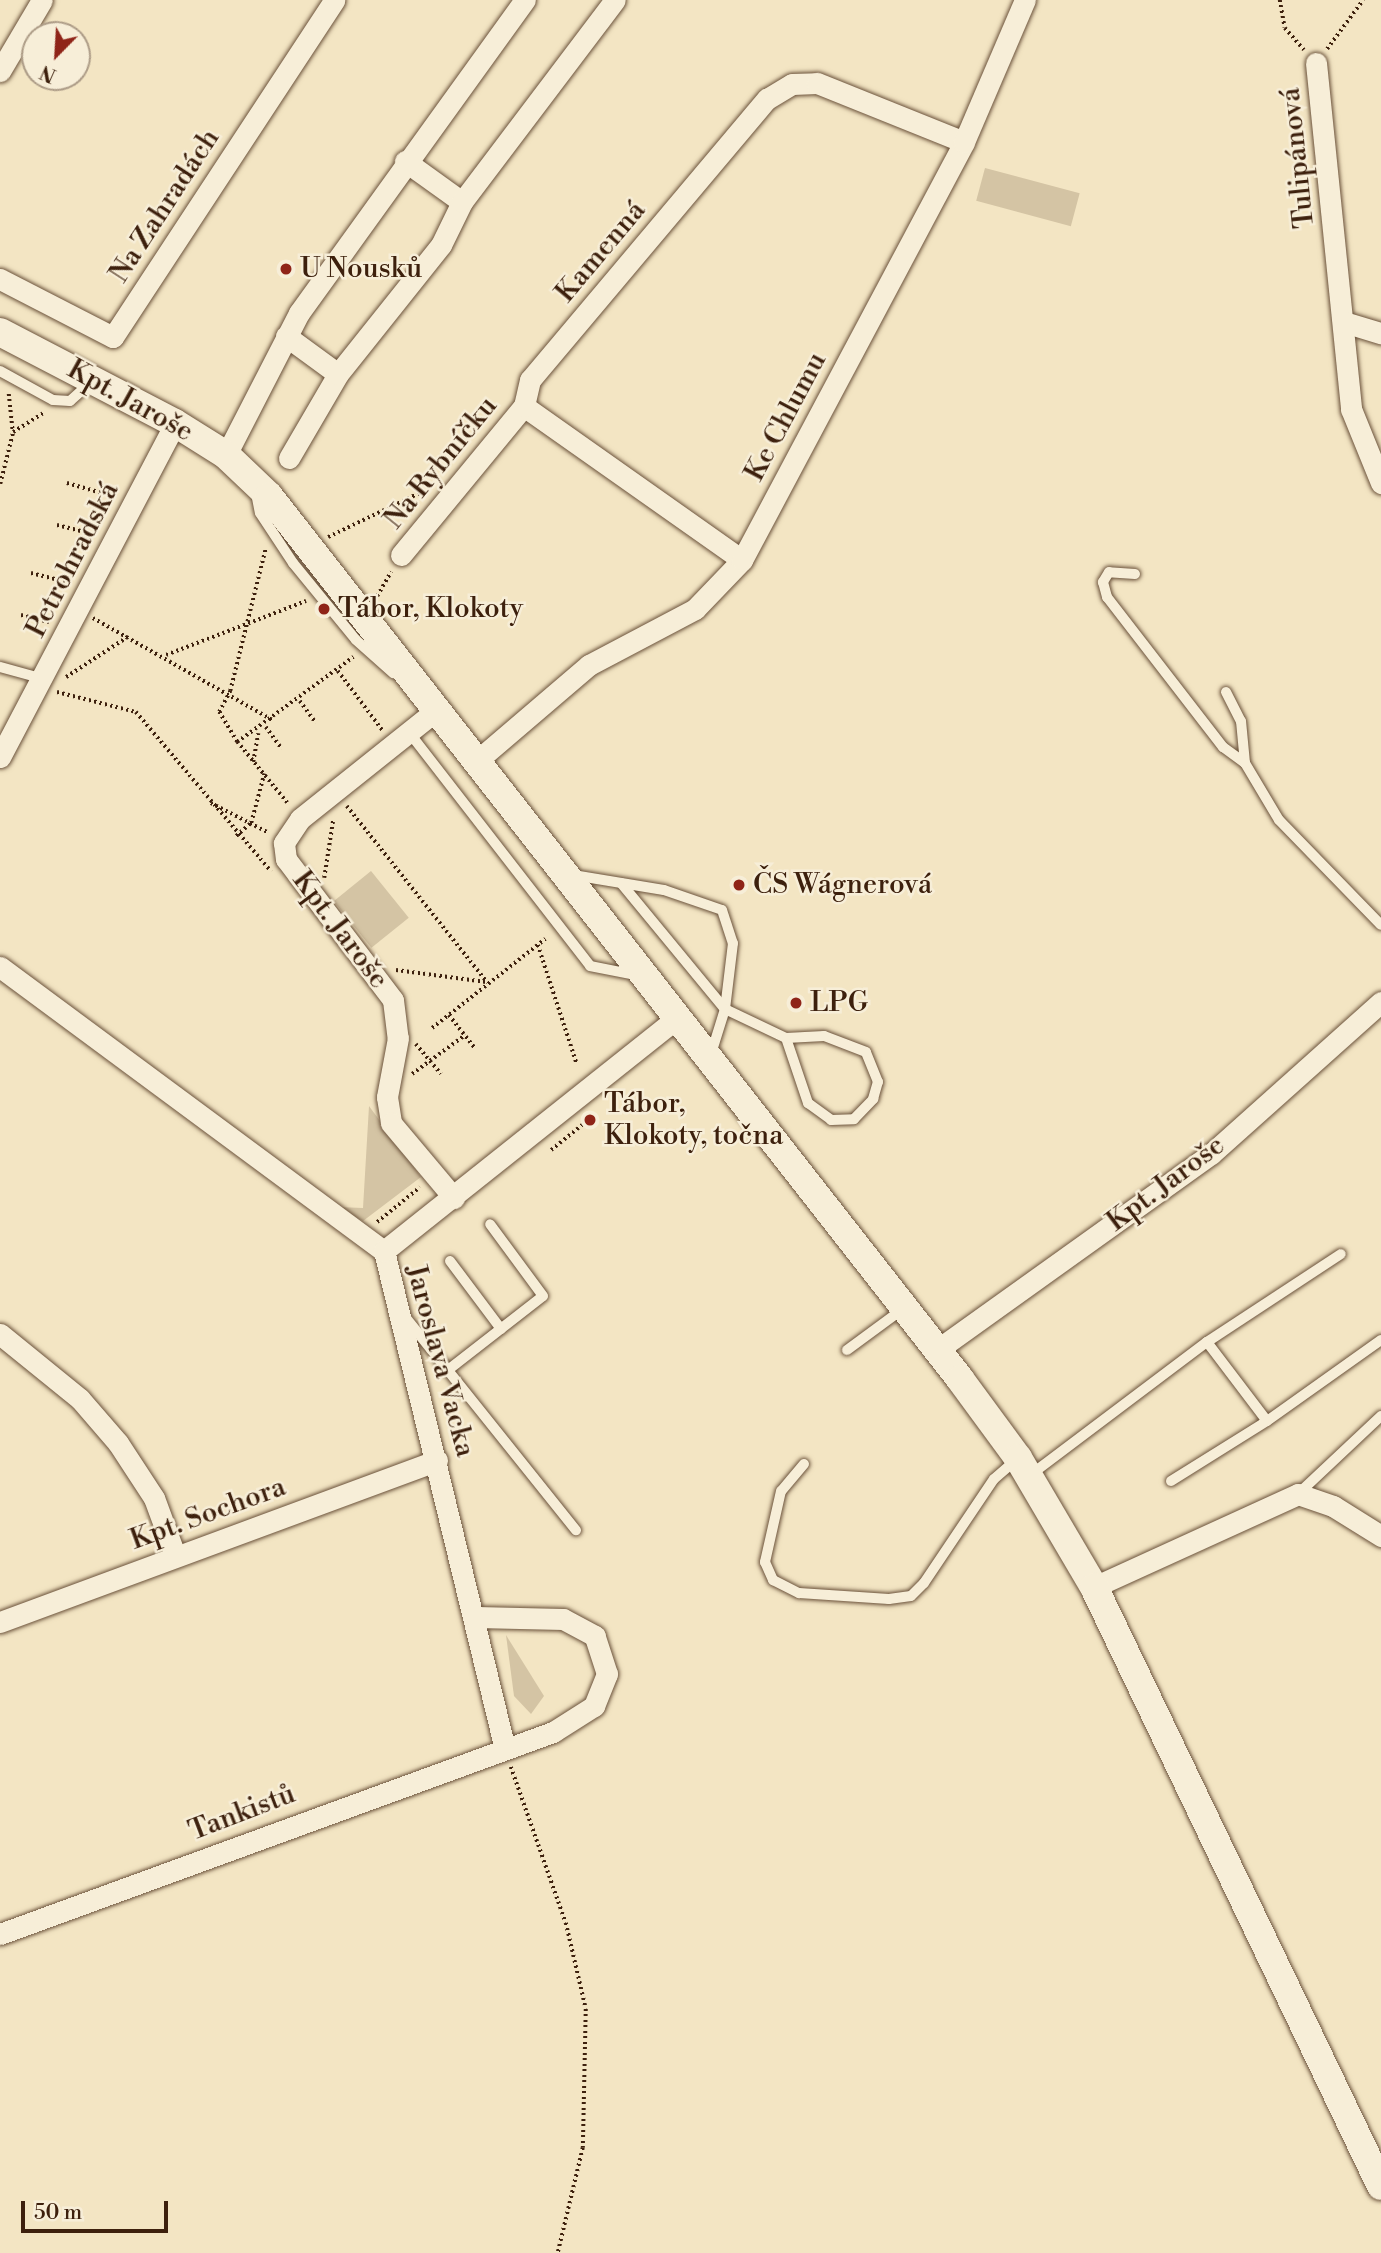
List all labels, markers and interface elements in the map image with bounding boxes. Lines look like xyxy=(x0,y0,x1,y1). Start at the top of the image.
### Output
north arrow xyxy=(21,21,91,91)
text: N xyxy=(37,59,60,87)
street label: Tulipánová xyxy=(1274,86,1322,230)
street label: Na Zahradách xyxy=(103,123,227,289)
street label: Kamenná xyxy=(549,195,653,309)
place label: U Nousků xyxy=(300,252,422,286)
marker: U Nousků xyxy=(278,261,294,277)
street label: Ke Chlumu xyxy=(738,347,834,487)
street label: Kpt. Jaroše xyxy=(61,353,199,449)
street label: Na Rybníčku xyxy=(377,390,505,536)
street label: Petrohradská xyxy=(20,477,126,643)
place label: Tábor, Klokoty xyxy=(338,592,523,626)
marker: Tábor, Klokoty xyxy=(316,601,332,617)
street label: Kpt. Jaroše xyxy=(285,865,395,995)
place label: ČS Wágnerová xyxy=(753,868,932,902)
marker: ČS Wágnerová xyxy=(731,877,747,893)
place label: LPG xyxy=(810,986,868,1020)
marker: LPG xyxy=(788,995,804,1011)
place label: Tábor, Klokoty, točna xyxy=(604,1087,783,1153)
marker: Tábor, Klokoty, točna xyxy=(582,1112,598,1128)
street label: Kpt. Jaroše xyxy=(1101,1129,1231,1239)
street label: Jaroslava Vacka xyxy=(398,1261,482,1461)
street label: Kpt. Sochora xyxy=(126,1470,290,1558)
street label: Tankistů xyxy=(184,1777,300,1849)
scale bar xyxy=(24,2186,172,2230)
text: 50 m xyxy=(34,2200,82,2226)

